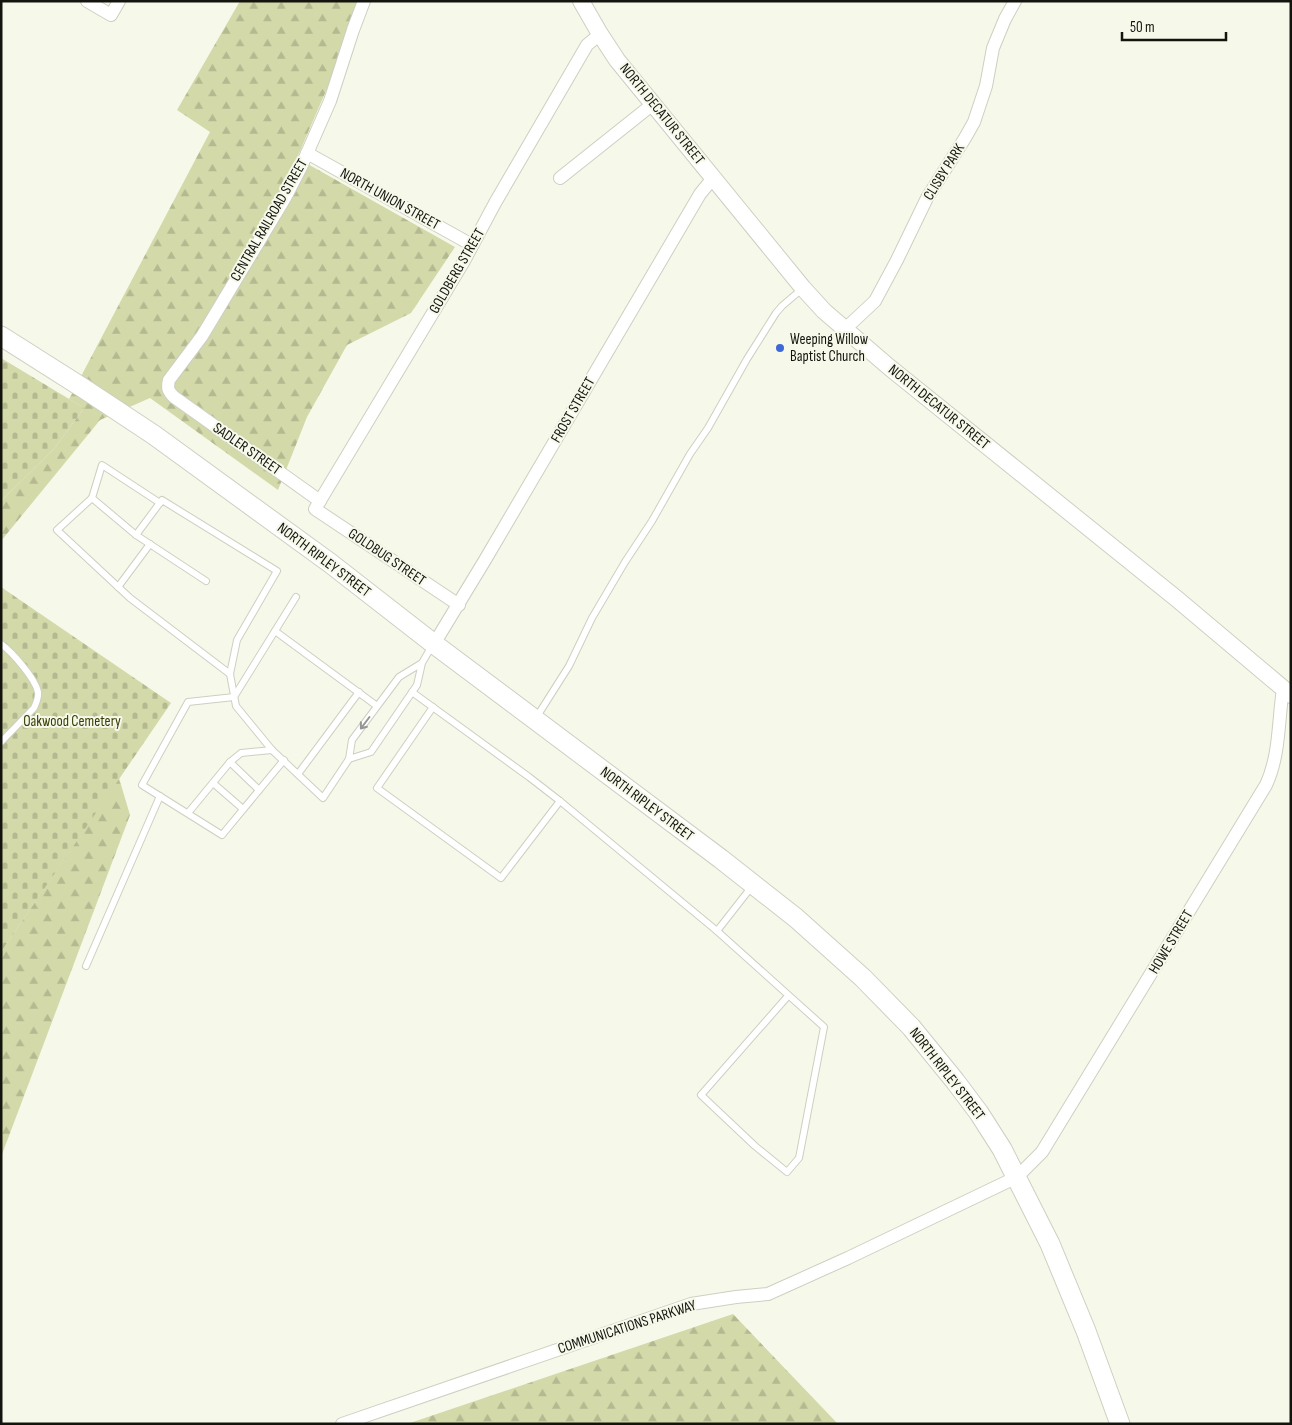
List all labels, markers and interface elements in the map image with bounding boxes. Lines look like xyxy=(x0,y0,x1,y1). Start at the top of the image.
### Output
scale bar xyxy=(1122,10,1226,42)
text: 50 m xyxy=(1130,18,1155,37)
street label: NORTH DECATUR STREET xyxy=(615,59,709,169)
street label: CLISBY PARK xyxy=(919,140,969,204)
street label: CENTRAL RAILROAD STREET xyxy=(226,155,312,285)
street label: NORTH UNION STREET xyxy=(337,164,443,234)
street label: GOLDBERG STREET xyxy=(425,225,489,317)
place label: Weeping Willow Baptist Church xyxy=(790,330,869,366)
marker: Weeping Willow Baptist Church xyxy=(774,342,786,354)
street label: NORTH DECATUR STREET xyxy=(884,360,994,454)
street label: FROST STREET xyxy=(547,374,599,446)
street label: SADLER STREET xyxy=(209,419,285,479)
street label: NORTH RIPLEY STREET xyxy=(273,519,375,601)
street label: GOLDBUG STREET xyxy=(345,524,429,590)
park label: Oakwood Cemetery xyxy=(23,712,121,731)
one-way arrow xyxy=(359,716,370,729)
street label: NORTH RIPLEY STREET xyxy=(596,763,698,845)
street label: HOWE STREET xyxy=(1145,907,1197,977)
street label: NORTH RIPLEY STREET xyxy=(905,1024,989,1124)
street label: COMMUNICATIONS PARKWAY xyxy=(555,1295,699,1358)

